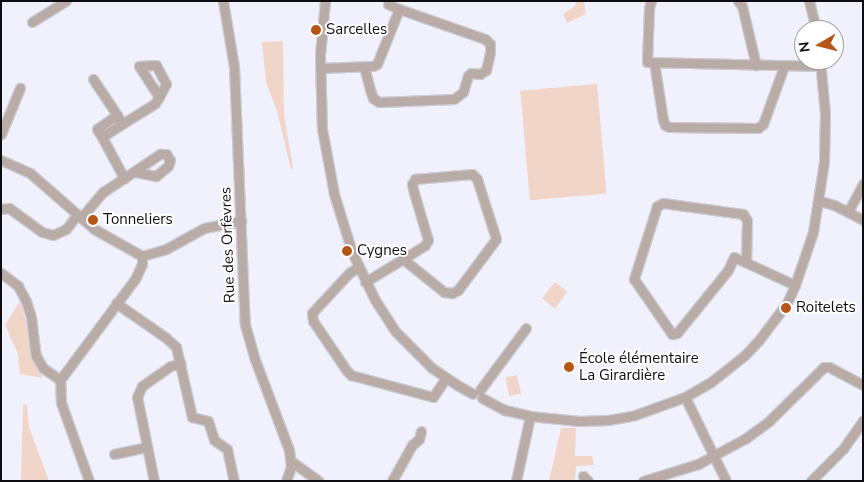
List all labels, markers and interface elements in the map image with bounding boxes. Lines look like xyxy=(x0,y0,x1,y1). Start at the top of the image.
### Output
north arrow xyxy=(794,20,844,70)
place label: Sarcelles xyxy=(326,21,387,39)
marker: Sarcelles xyxy=(310,24,322,36)
text: N xyxy=(795,41,815,54)
street label: Rue des Orfèvres xyxy=(217,187,239,303)
place label: Tonneliers xyxy=(103,211,173,229)
marker: Tonneliers xyxy=(87,214,99,226)
place label: Cygnes xyxy=(357,242,407,260)
marker: Cygnes xyxy=(341,245,353,257)
place label: Roitelets xyxy=(796,299,856,317)
marker: Roitelets xyxy=(780,302,792,314)
place label: École élémentaire La Girardière xyxy=(579,349,699,384)
marker: École élémentaire La Girardière xyxy=(563,361,575,373)

